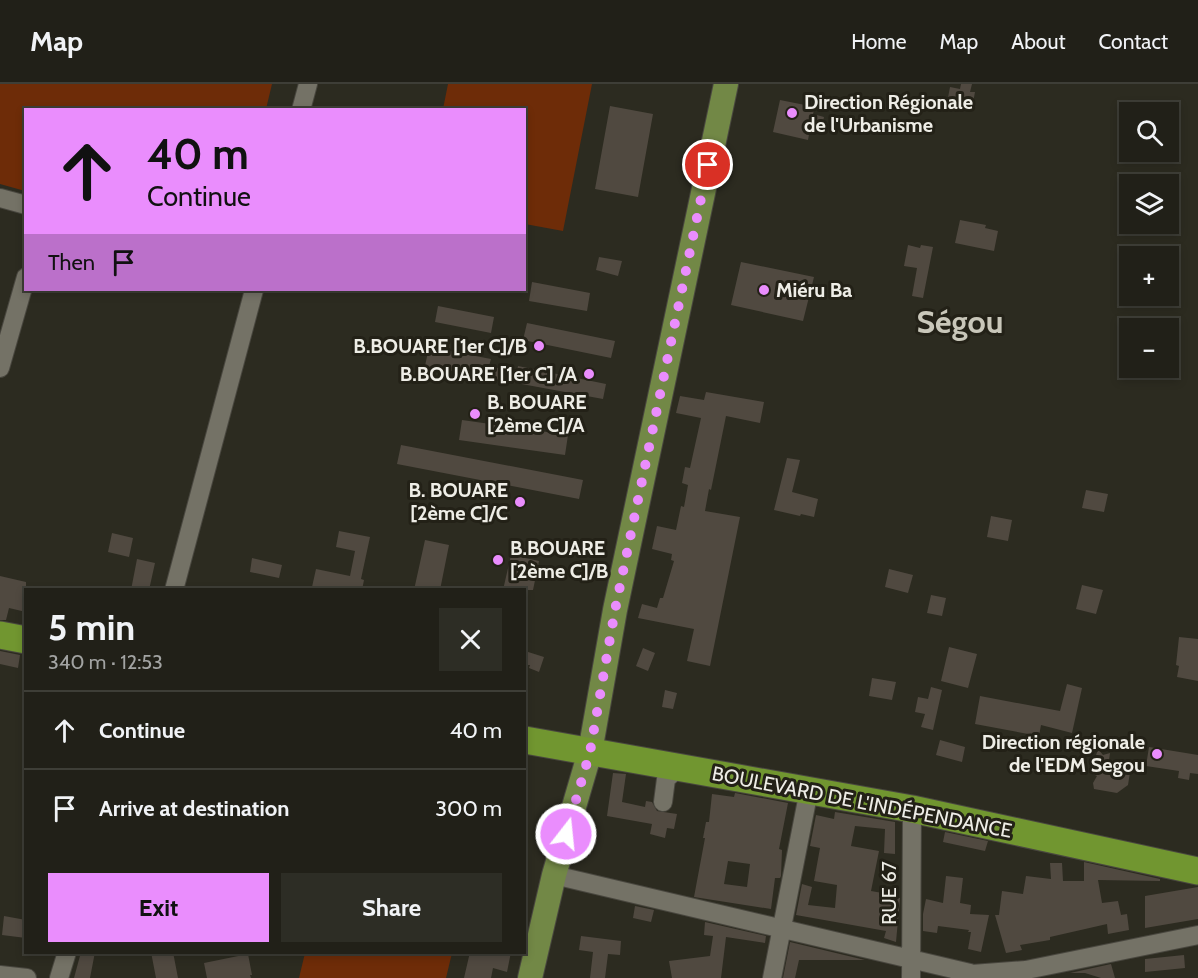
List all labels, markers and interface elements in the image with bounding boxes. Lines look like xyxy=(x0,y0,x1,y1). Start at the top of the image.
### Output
text: Map xyxy=(30,24,83,58)
text: Home xyxy=(851,29,907,54)
text: Map xyxy=(940,29,978,54)
text: About xyxy=(1011,29,1065,54)
text: Contact xyxy=(1098,29,1168,54)
place label: Direction Régionale de l'Urbanisme xyxy=(804,90,973,137)
map controls xyxy=(1119,102,1179,378)
button: search xyxy=(1119,102,1179,162)
marker: Direction Régionale de l'Urbanisme xyxy=(785,106,799,120)
text: 40 m xyxy=(147,128,249,180)
icon: ahead xyxy=(48,132,126,210)
pin xyxy=(682,139,733,190)
icon: arrive xyxy=(691,148,724,181)
button: layers xyxy=(1119,174,1179,234)
text: Continue xyxy=(147,180,251,213)
icon: arrive xyxy=(107,246,140,279)
button: + xyxy=(1119,246,1179,306)
text: Then xyxy=(48,249,95,276)
place label: Miéru Ba xyxy=(776,278,852,302)
marker: Miéru Ba xyxy=(757,283,771,297)
district label: Ségou xyxy=(917,302,1003,341)
button: − xyxy=(1119,318,1179,378)
place label: B.BOUARE [1er C]/B xyxy=(353,334,527,358)
marker: B.BOUARE [1er C]/B xyxy=(532,339,546,353)
place label: B.BOUARE [1er C] /A xyxy=(400,362,577,386)
marker: B.BOUARE [1er C] /A xyxy=(582,367,596,381)
place label: B. BOUARE [2ème C]/A xyxy=(487,390,587,437)
marker: B. BOUARE [2ème C]/A xyxy=(468,407,482,421)
place label: B. BOUARE [2ème C]/C xyxy=(408,478,508,525)
marker: B. BOUARE [2ème C]/C xyxy=(513,495,527,509)
place label: B.BOUARE [2ème C]/B xyxy=(510,536,608,583)
marker: B.BOUARE [2ème C]/B xyxy=(491,553,505,567)
text: 5 min xyxy=(48,605,135,649)
button: close xyxy=(439,608,502,671)
text: 340 m · 12:53 xyxy=(48,650,163,674)
icon: ahead xyxy=(48,714,81,747)
text: Continue xyxy=(99,717,185,744)
text: 40 m xyxy=(450,717,502,744)
place label: Direction régionale de l'EDM Segou xyxy=(982,730,1145,777)
marker: Direction régionale de l'EDM Segou xyxy=(1150,747,1164,761)
street label: BOULEVARD DE L'INDÉPENDANCE xyxy=(710,761,1014,843)
icon: arrive xyxy=(48,792,81,825)
text: Arrive at destination xyxy=(99,795,289,822)
text: 300 m xyxy=(435,795,502,822)
position arrow xyxy=(534,802,598,866)
street label: RUE 67 xyxy=(877,861,901,925)
button: Exit xyxy=(48,873,269,942)
button: Share xyxy=(281,873,502,942)

